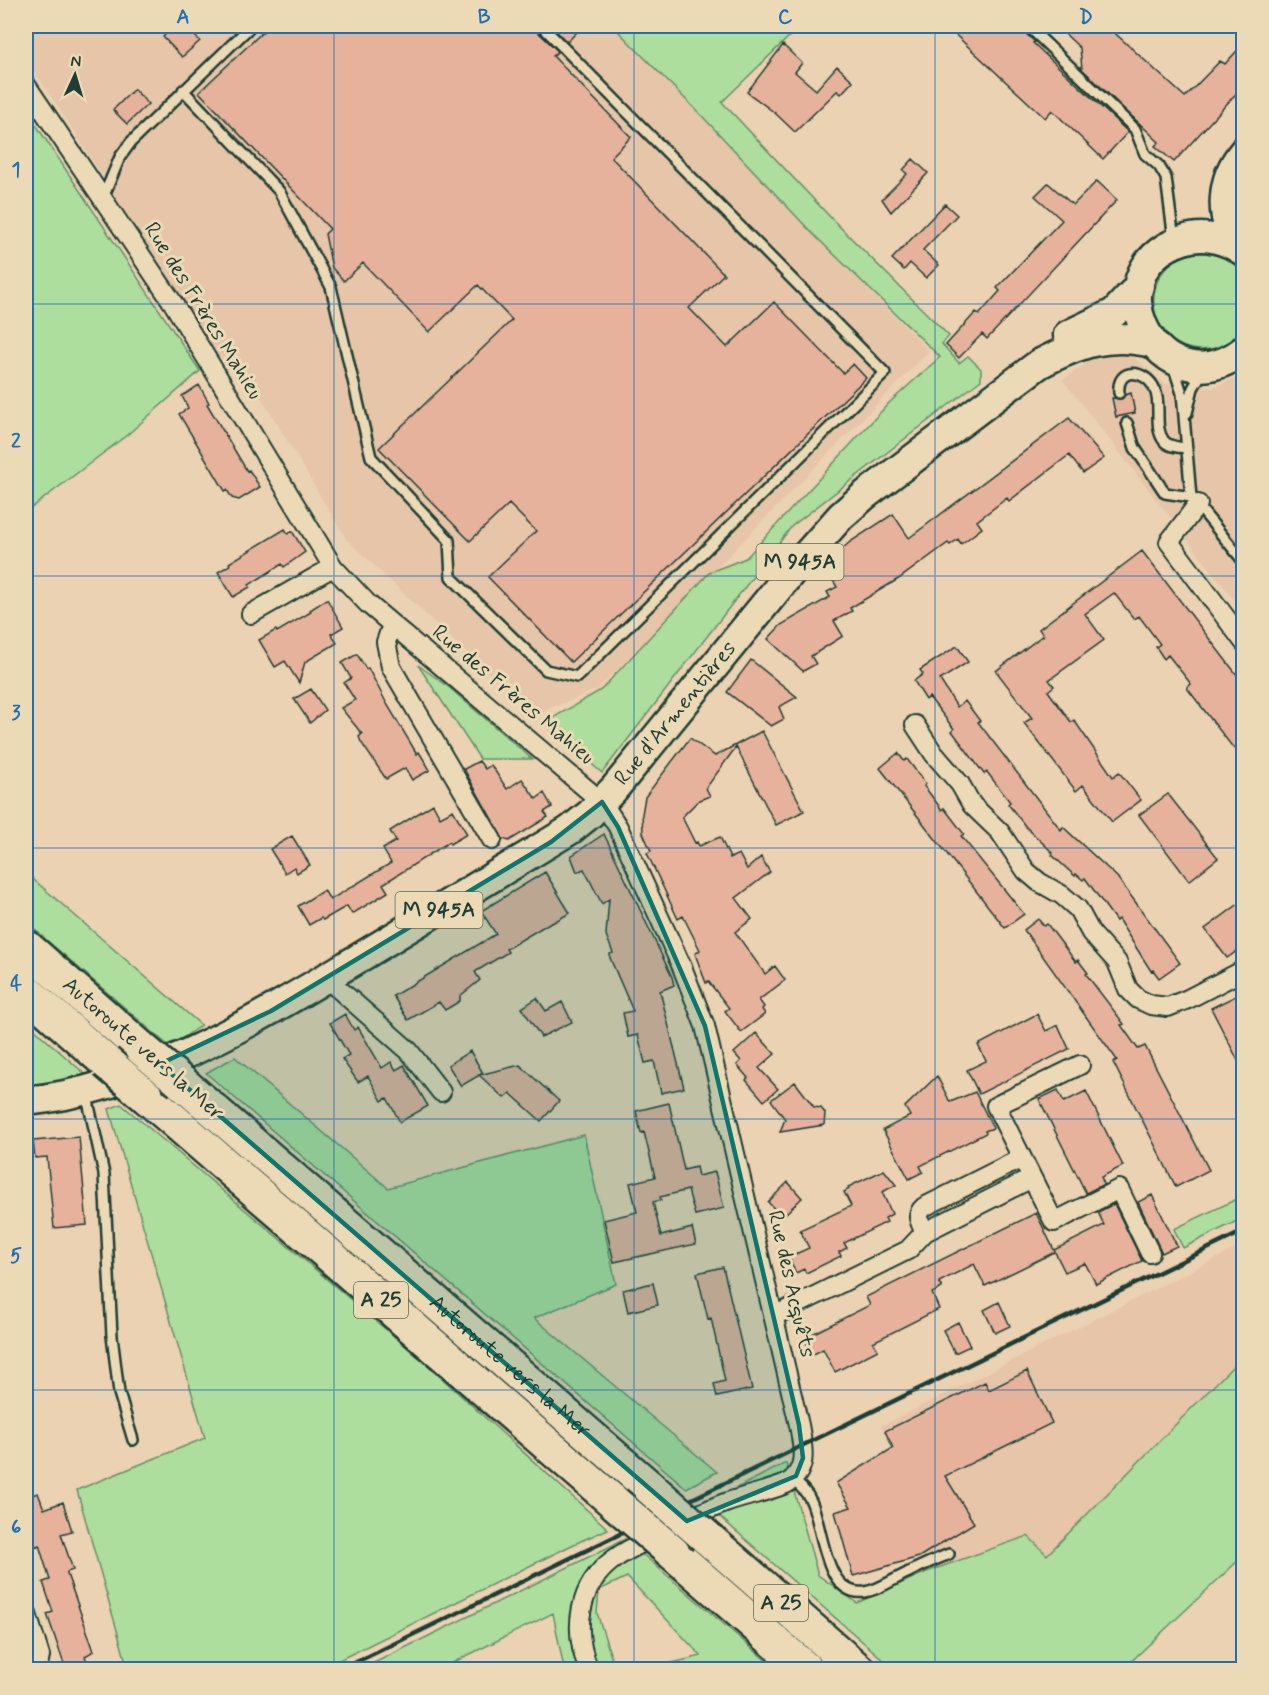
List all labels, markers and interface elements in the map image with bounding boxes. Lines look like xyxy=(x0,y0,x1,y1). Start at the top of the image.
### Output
text: A xyxy=(176,4,190,31)
text: B xyxy=(478,4,491,31)
text: C xyxy=(778,4,793,31)
text: D xyxy=(1079,4,1093,31)
north arrow xyxy=(45,45,105,105)
text: N xyxy=(70,51,82,72)
text: 1 xyxy=(12,157,20,184)
street label: Rue des Frères Mahieu xyxy=(137,217,269,405)
text: 2 xyxy=(11,428,21,455)
road number: M 945A xyxy=(756,544,844,580)
street label: Rue des Frères Mahieu xyxy=(426,619,600,771)
street label: Rue d'Armentières xyxy=(608,635,743,791)
text: 3 xyxy=(11,700,21,727)
road number: M 945A xyxy=(396,892,482,928)
text: 4 xyxy=(10,971,22,998)
street label: Autoroute vers la Mer xyxy=(56,971,230,1127)
street label: Rue des Acquêts xyxy=(760,1208,822,1360)
text: 5 xyxy=(10,1243,22,1270)
road number: A 25 xyxy=(354,1282,408,1318)
street label: Autoroute vers la Mer xyxy=(423,1289,597,1444)
text: 6 xyxy=(11,1514,21,1541)
road number: A 25 xyxy=(754,1585,808,1621)

